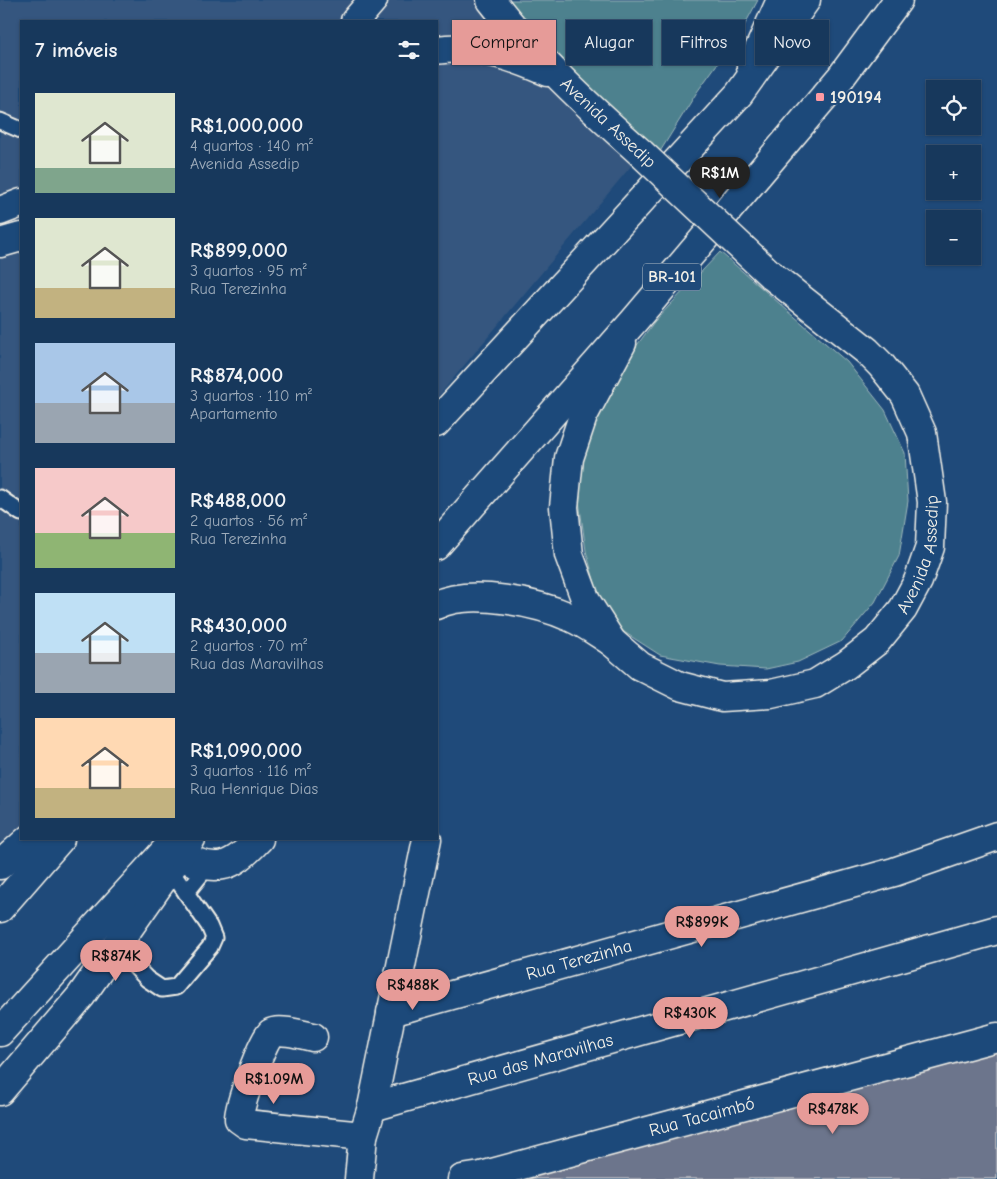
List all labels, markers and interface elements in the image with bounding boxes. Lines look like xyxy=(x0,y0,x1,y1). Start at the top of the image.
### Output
chip: Comprar xyxy=(452,20,556,65)
chip: Alugar xyxy=(566,20,652,65)
chip: Filtros xyxy=(662,20,745,65)
chip: Novo xyxy=(755,20,829,65)
icon: filters xyxy=(395,36,423,64)
text: 7 imóveis xyxy=(35,38,117,62)
street label: Avenida Assedip xyxy=(556,73,660,173)
map controls xyxy=(926,80,981,265)
button: locate xyxy=(926,80,981,135)
place label: 190194 xyxy=(830,87,882,108)
marker: 190194 xyxy=(814,91,826,103)
icon: home xyxy=(75,113,135,173)
text: R$1,000,000 xyxy=(190,113,303,137)
text: 4 quartos · 140 m² xyxy=(190,137,313,155)
button: + xyxy=(926,145,981,200)
text: Avenida Assedip xyxy=(190,155,299,173)
pin: R$1M xyxy=(690,156,750,199)
text: R$1M xyxy=(701,164,739,182)
button: − xyxy=(926,210,981,265)
icon: home xyxy=(75,238,135,298)
text: R$899,000 xyxy=(190,238,288,262)
text: 3 quartos · 95 m² xyxy=(190,262,307,280)
road number: BR-101 xyxy=(643,264,701,290)
text: Rua Terezinha xyxy=(190,280,287,298)
icon: home xyxy=(75,363,135,423)
text: R$874,000 xyxy=(190,363,283,387)
text: 3 quartos · 110 m² xyxy=(190,387,312,405)
text: Apartamento xyxy=(190,405,277,423)
icon: home xyxy=(75,488,135,548)
text: R$488,000 xyxy=(190,488,286,512)
street label: Avenida Assedip xyxy=(892,494,943,617)
text: 2 quartos · 56 m² xyxy=(190,512,307,530)
text: Rua Terezinha xyxy=(190,530,287,548)
icon: home xyxy=(75,613,135,673)
text: R$430,000 xyxy=(190,613,287,637)
text: 2 quartos · 70 m² xyxy=(190,637,307,655)
text: Rua das Maravilhas xyxy=(190,655,323,673)
icon: home xyxy=(75,738,135,798)
text: R$1,090,000 xyxy=(190,738,302,762)
text: 3 quartos · 116 m² xyxy=(190,762,311,780)
text: Rua Henrique Dias xyxy=(190,780,318,798)
pin: R$899K xyxy=(661,906,743,948)
text: R$899K xyxy=(676,913,728,931)
street label: Rua Terezinha xyxy=(524,935,634,984)
pin: R$874K xyxy=(75,940,157,982)
text: R$874K xyxy=(91,947,141,965)
pin: R$488K xyxy=(372,968,454,1011)
text: R$488K xyxy=(387,976,439,994)
pin: R$430K xyxy=(649,996,731,1039)
text: R$430K xyxy=(664,1004,716,1022)
street label: Rua das Maravilhas xyxy=(465,1029,615,1090)
pin: R$1.09M xyxy=(228,1062,320,1105)
text: R$1.09M xyxy=(245,1070,303,1088)
street label: Rua Tacaimbó xyxy=(647,1092,757,1141)
pin: R$478K xyxy=(792,1092,874,1135)
text: R$478K xyxy=(808,1100,858,1118)

